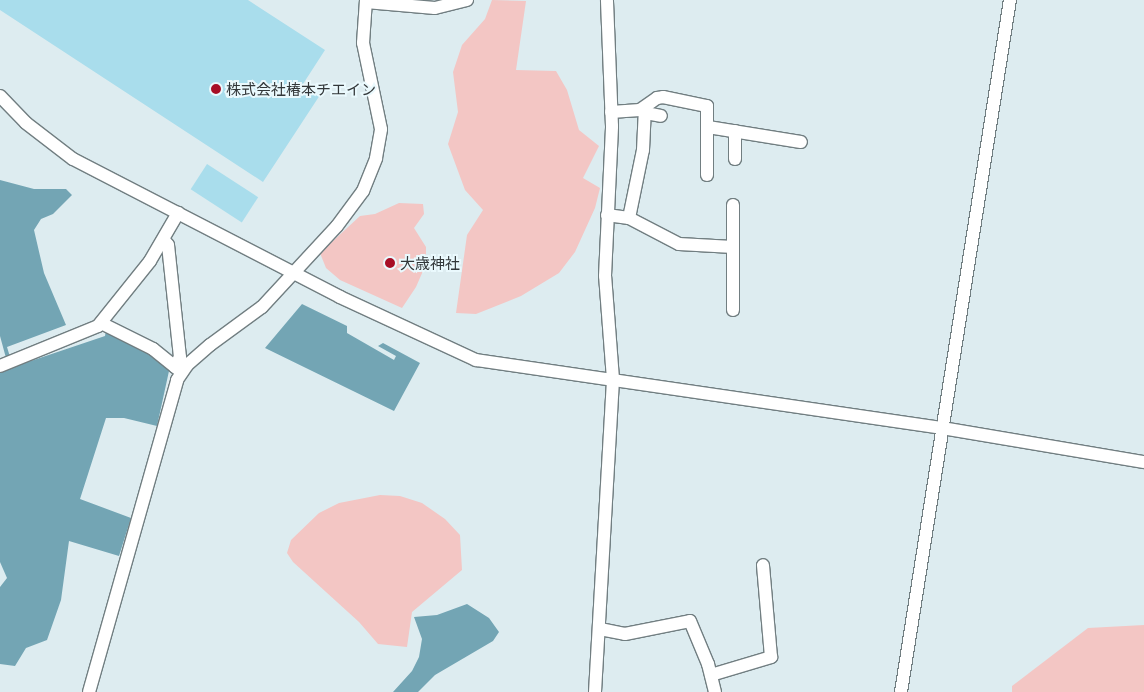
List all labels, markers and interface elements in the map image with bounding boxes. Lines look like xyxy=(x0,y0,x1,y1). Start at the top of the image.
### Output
place label: 株式会社椿本チエイン xyxy=(226,80,376,98)
marker: 株式会社椿本チエイン xyxy=(210,83,222,95)
place label: 大歳神社 xyxy=(400,254,460,272)
marker: 大歳神社 xyxy=(384,257,396,269)

